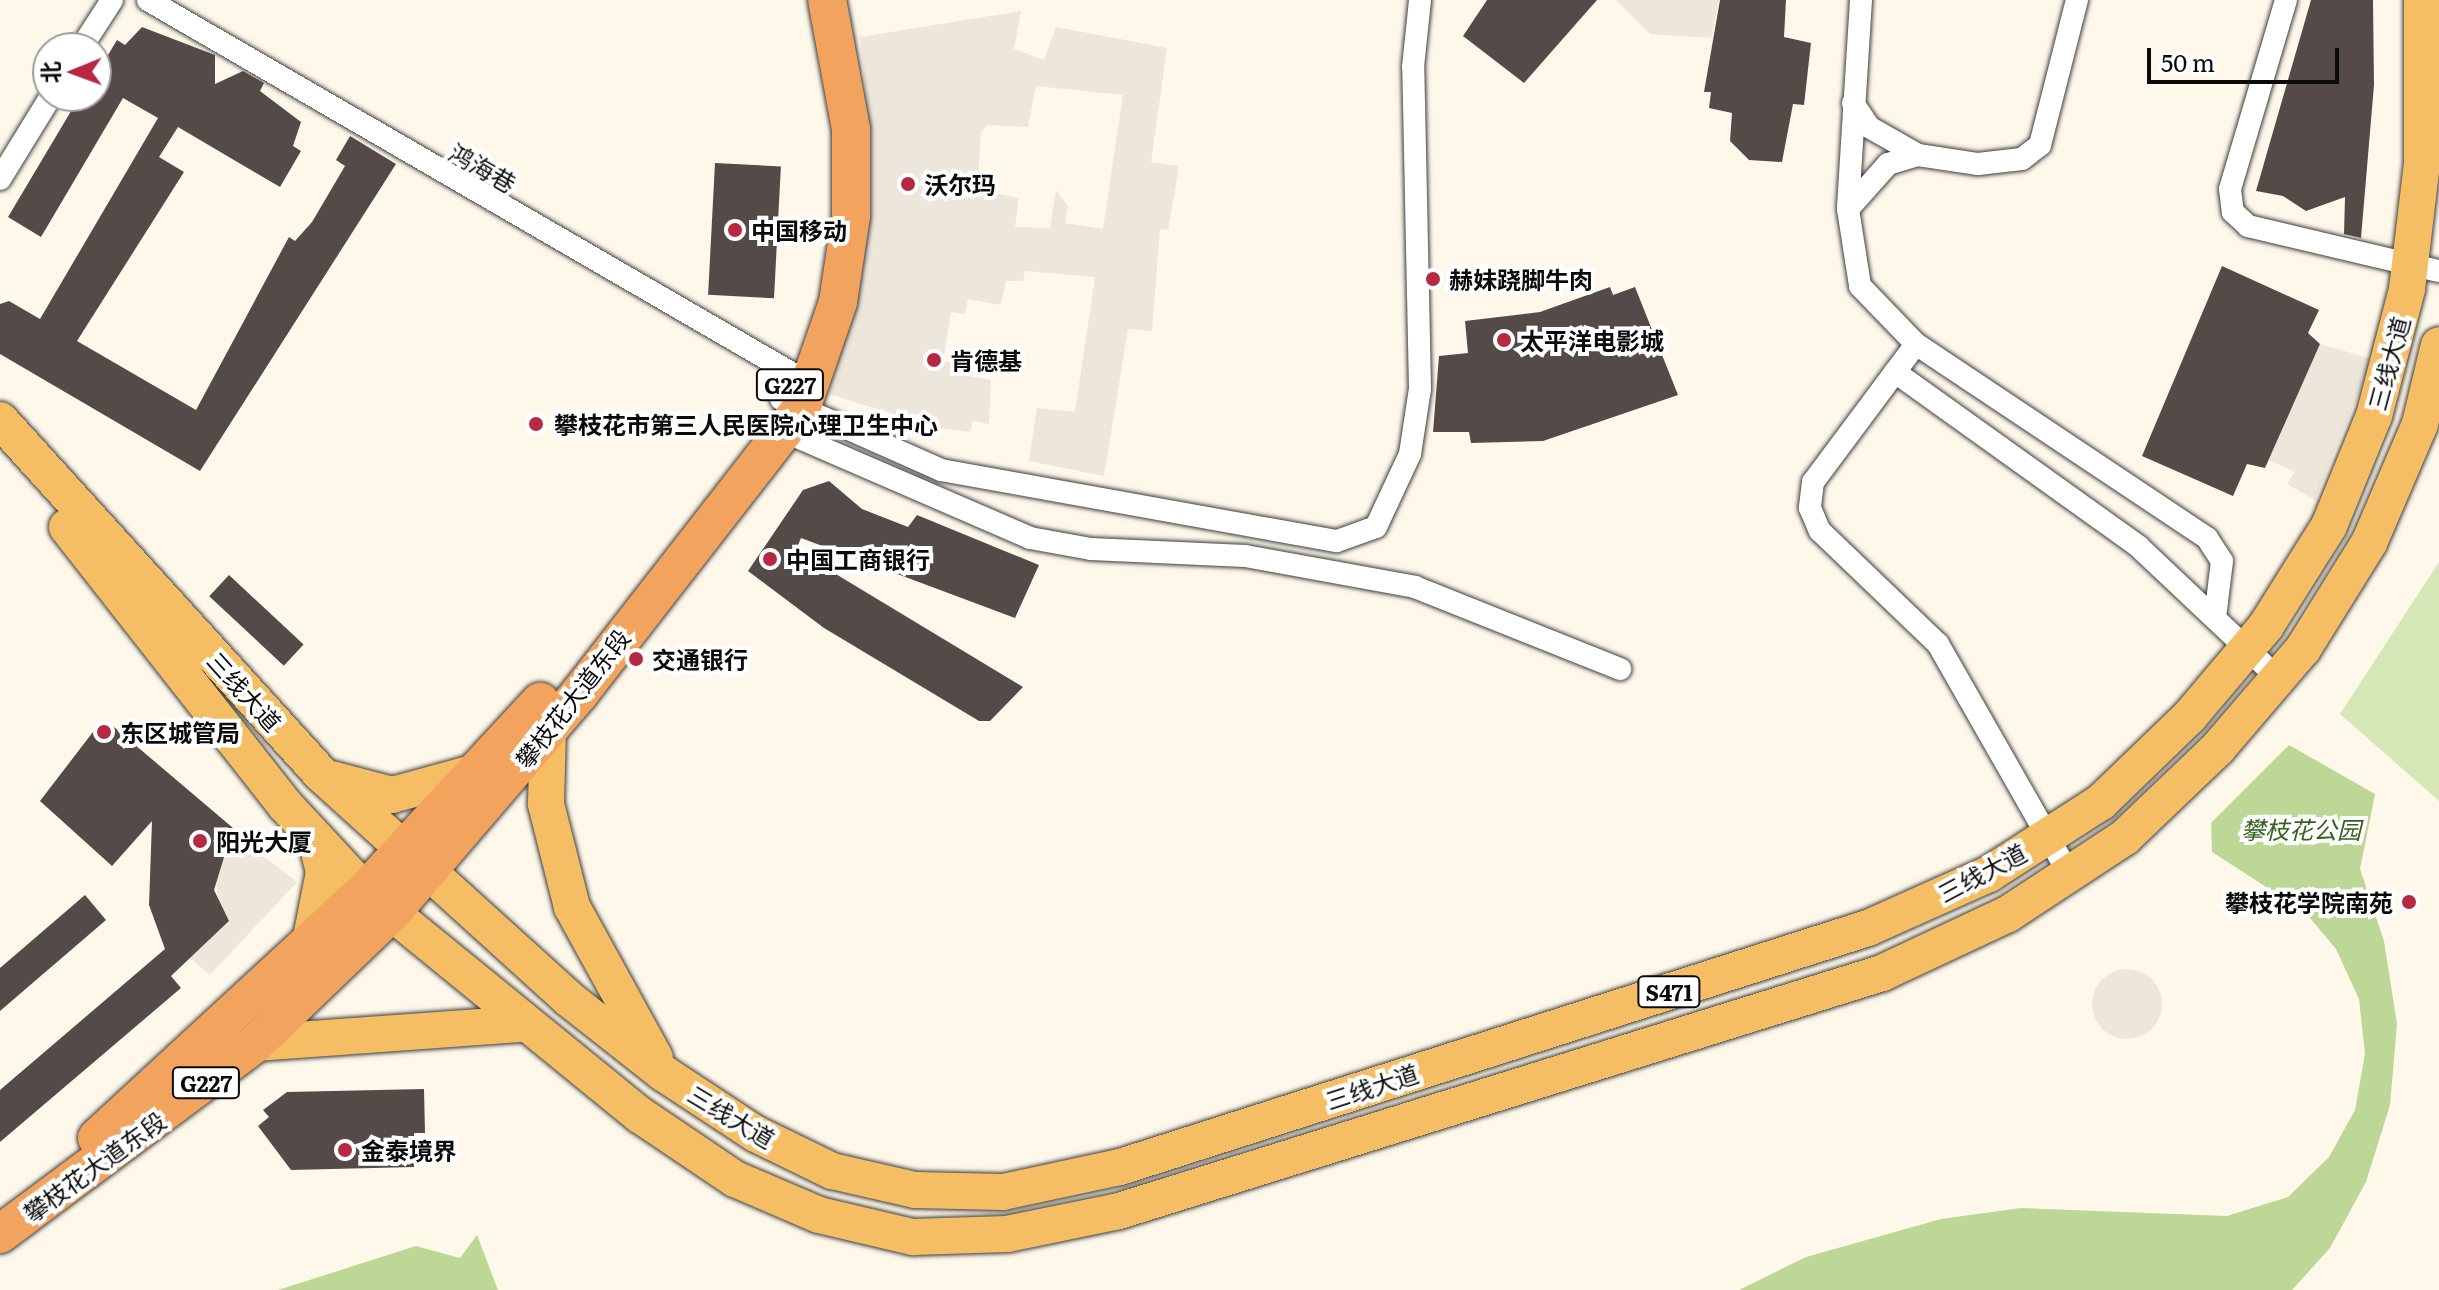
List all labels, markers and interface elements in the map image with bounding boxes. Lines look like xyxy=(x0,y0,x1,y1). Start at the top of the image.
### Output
north arrow xyxy=(32,32,112,112)
scale bar xyxy=(2151,32,2343,82)
text: 50 m xyxy=(2161,44,2215,79)
text: 北 xyxy=(33,61,66,84)
street label: 鸿海巷 xyxy=(445,137,521,197)
place label: 沃尔玛 xyxy=(924,170,996,198)
marker: 沃尔玛 xyxy=(899,175,917,193)
place label: 中国移动 xyxy=(751,216,847,244)
marker: 中国移动 xyxy=(726,221,744,239)
place label: 赫妹跷脚牛肉 xyxy=(1449,265,1593,293)
marker: 赫妹跷脚牛肉 xyxy=(1424,270,1442,288)
street label: 三线大道 xyxy=(2362,313,2414,413)
place label: 太平洋电影城 xyxy=(1520,326,1664,354)
marker: 太平洋电影城 xyxy=(1495,331,1513,349)
place label: 肯德基 xyxy=(950,346,1022,374)
marker: 肯德基 xyxy=(925,351,943,369)
road number: G227 xyxy=(754,367,826,403)
place label: 攀枝花市第三人民医院心理卫生中心 xyxy=(554,410,938,438)
marker: 攀枝花市第三人民医院心理卫生中心 xyxy=(525,413,547,435)
place label: 中国工商银行 xyxy=(786,545,930,573)
marker: 中国工商银行 xyxy=(761,550,779,568)
street label: 攀枝花大道东段 xyxy=(509,623,635,773)
place label: 交通银行 xyxy=(652,645,748,673)
street label: 三线大道 xyxy=(202,646,288,736)
marker: 交通银行 xyxy=(627,650,645,668)
place label: 东区城管局 xyxy=(120,718,240,746)
marker: 东区城管局 xyxy=(95,723,113,741)
park label: 攀枝花公园 xyxy=(2241,815,2361,843)
place label: 阳光大厦 xyxy=(216,827,312,855)
marker: 阳光大厦 xyxy=(191,832,209,850)
street label: 三线大道 xyxy=(1933,837,2031,907)
place label: 攀枝花学院南苑 xyxy=(2225,888,2393,916)
marker: 攀枝花学院南苑 xyxy=(2400,893,2418,911)
road number: S471 xyxy=(1637,974,1701,1010)
street label: 三线大道 xyxy=(1322,1057,1422,1115)
road number: G227 xyxy=(170,1065,242,1101)
street label: 三线大道 xyxy=(683,1079,781,1153)
street label: 攀枝花大道东段 xyxy=(18,1105,170,1227)
place label: 金泰境界 xyxy=(361,1136,457,1164)
marker: 金泰境界 xyxy=(336,1141,354,1159)

